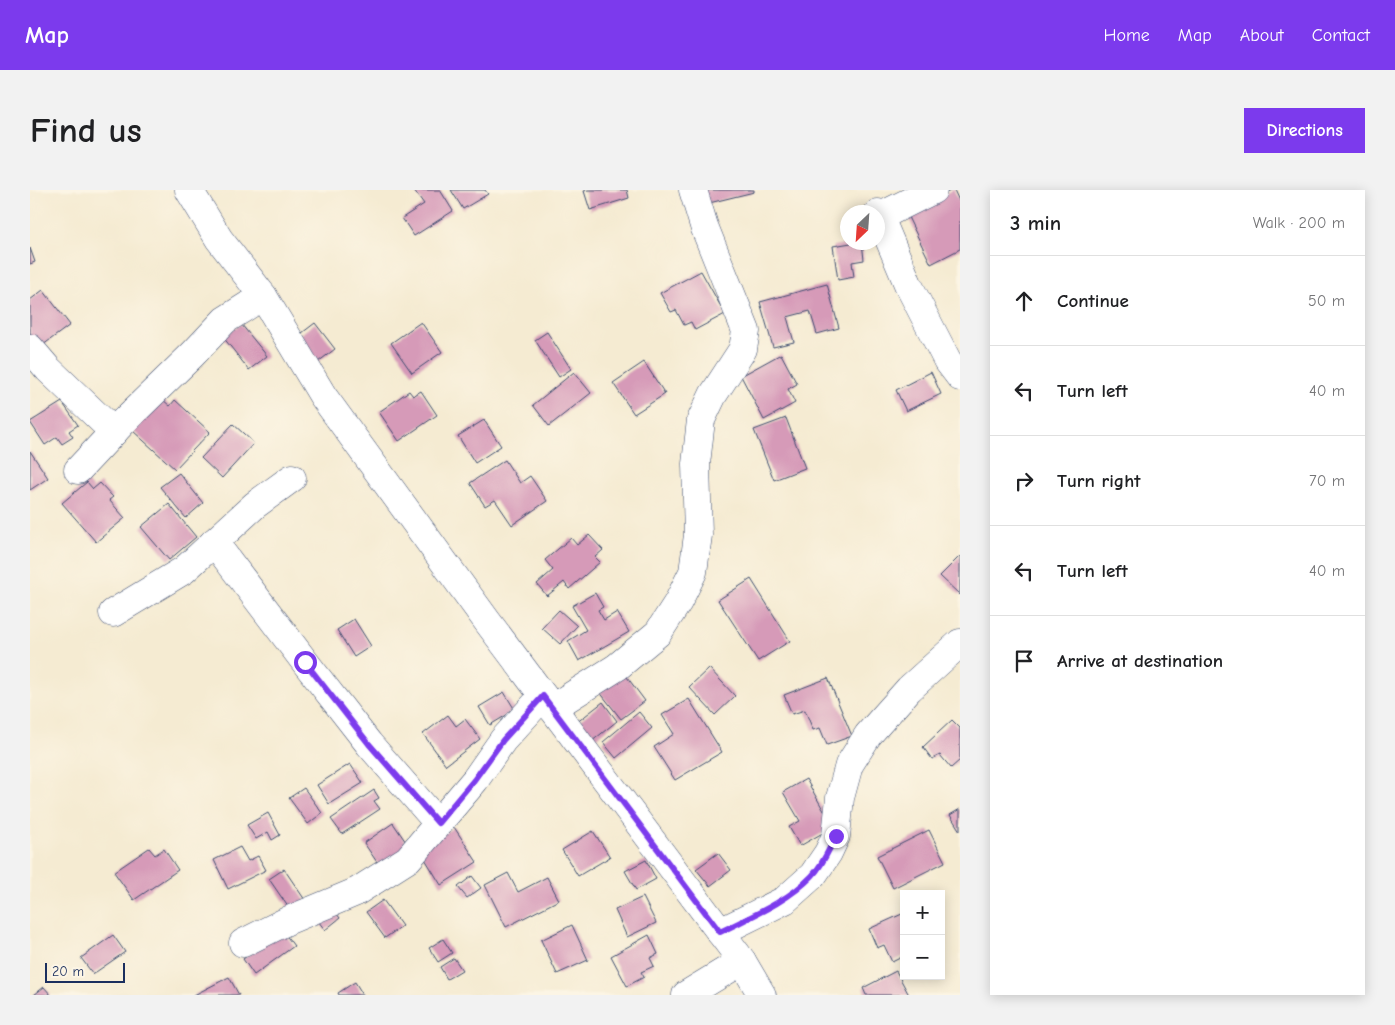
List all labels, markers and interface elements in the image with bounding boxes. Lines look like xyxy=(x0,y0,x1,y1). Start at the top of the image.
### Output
text: Map xyxy=(25,21,69,49)
text: Home xyxy=(1103,25,1150,46)
text: Map xyxy=(1178,25,1212,46)
text: About xyxy=(1240,25,1284,46)
text: Contact xyxy=(1312,25,1370,46)
button: Directions xyxy=(1244,108,1365,153)
text: Find us xyxy=(30,110,142,151)
north arrow xyxy=(840,205,885,250)
text: 3 min xyxy=(1010,211,1061,235)
text: Walk · 200 m xyxy=(1253,214,1345,232)
icon: ahead xyxy=(1010,287,1038,315)
text: Continue xyxy=(1057,290,1129,312)
text: 50 m xyxy=(1308,292,1345,310)
icon: left xyxy=(1010,377,1038,405)
text: Turn left xyxy=(1057,380,1128,402)
text: 40 m xyxy=(1309,382,1345,400)
icon: right xyxy=(1010,467,1038,495)
text: Turn right xyxy=(1057,470,1141,492)
text: 70 m xyxy=(1309,472,1345,490)
icon: left xyxy=(1010,557,1038,585)
text: Turn left xyxy=(1057,560,1128,582)
text: 40 m xyxy=(1309,562,1345,580)
icon: arrive xyxy=(1010,647,1038,675)
text: Arrive at destination xyxy=(1057,650,1223,672)
route start xyxy=(294,651,317,674)
route end xyxy=(825,825,848,848)
map controls xyxy=(900,890,945,980)
button: + xyxy=(900,890,945,935)
button: − xyxy=(900,935,945,980)
scale bar xyxy=(45,960,125,983)
text: 20 m xyxy=(52,963,84,980)

